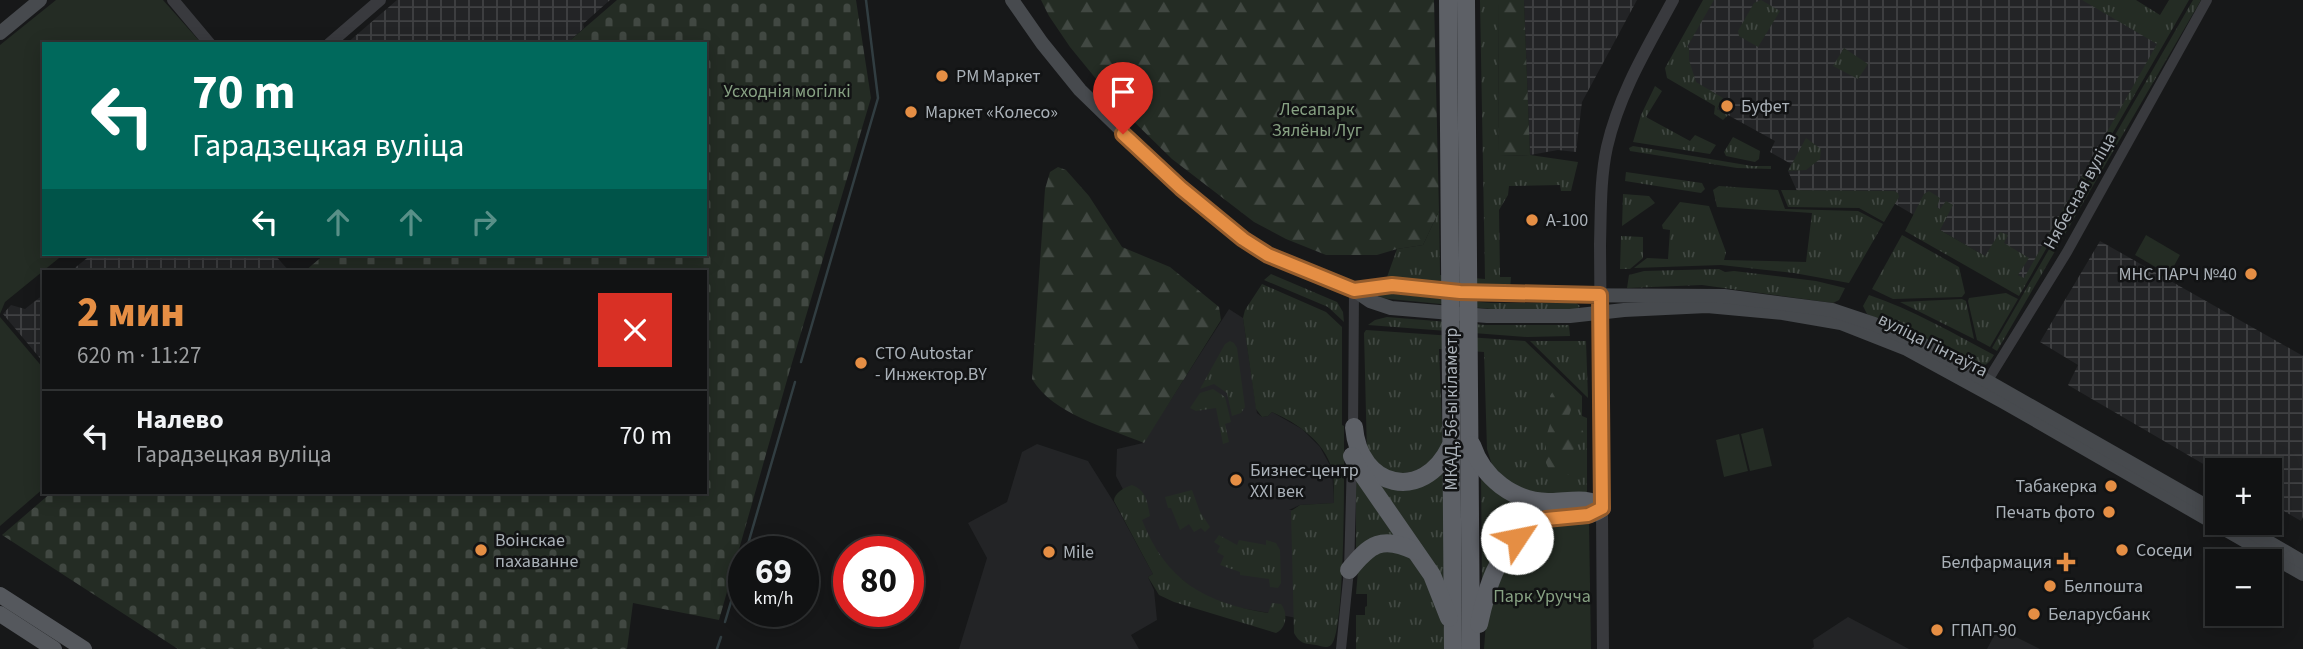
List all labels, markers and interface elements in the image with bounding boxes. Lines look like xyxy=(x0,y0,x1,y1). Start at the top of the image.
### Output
text: 70 m xyxy=(192,58,296,128)
pin xyxy=(1093,62,1153,134)
place label: РМ Маркет xyxy=(956,64,1041,89)
marker: РМ Маркет xyxy=(934,68,950,84)
icon: left xyxy=(77,70,168,161)
icon: arrive xyxy=(1104,73,1142,111)
park label: Усходнія могілкі xyxy=(723,79,851,104)
place label: Буфет xyxy=(1741,94,1790,119)
park label: Лесапарк Зялёны Луг xyxy=(1272,97,1362,143)
marker: Буфет xyxy=(1719,98,1735,114)
place label: Маркет «Колесо» xyxy=(925,100,1058,125)
marker: Маркет «Колесо» xyxy=(903,104,919,120)
text: Гарадзецкая вуліца xyxy=(192,123,464,169)
street label: Нябесная вуліца xyxy=(2037,128,2123,254)
icon: left xyxy=(246,203,284,241)
icon: ahead xyxy=(319,203,357,241)
icon: ahead xyxy=(392,203,430,241)
icon: right xyxy=(465,203,503,241)
place label: A-100 xyxy=(1546,208,1588,233)
marker: A-100 xyxy=(1524,212,1540,228)
place label: МНС ПАРЧ №40 xyxy=(2118,262,2237,287)
marker: МНС ПАРЧ №40 xyxy=(2243,266,2259,282)
text: 2 мин xyxy=(77,283,185,343)
button: close xyxy=(598,293,672,367)
street label: вуліца Гінтаўта xyxy=(1874,307,1992,383)
street label: МКАД, 56-ы кіламетр xyxy=(1439,328,1464,490)
text: 620 m · 11:27 xyxy=(77,339,201,372)
place label: СТО Autostar - Инжектор.BY xyxy=(875,341,987,387)
marker: СТО Autostar - Инжектор.BY xyxy=(853,355,869,371)
text: Налево xyxy=(136,401,224,438)
icon: left xyxy=(77,417,115,455)
text: 70 m xyxy=(619,417,672,454)
text: Гарадзецкая вуліца xyxy=(136,438,332,471)
place label: Бизнес-центр XXI век xyxy=(1250,458,1359,504)
map controls xyxy=(2205,458,2282,626)
button: + xyxy=(2205,458,2282,535)
marker: Бизнес-центр XXI век xyxy=(1228,472,1244,488)
place label: Табакерка xyxy=(2016,474,2097,499)
marker: Табакерка xyxy=(2103,478,2119,494)
place label: Печать фото xyxy=(1995,500,2095,525)
position arrow xyxy=(1480,501,1554,575)
marker: Печать фото xyxy=(2101,504,2117,520)
place label: Воінскае пахаванне xyxy=(495,528,578,574)
speed limit sign: 80 xyxy=(833,536,924,627)
place label: Соседи xyxy=(2136,538,2193,563)
place label: Mile xyxy=(1063,540,1094,565)
marker: Воінскае пахаванне xyxy=(473,542,489,558)
marker: Соседи xyxy=(2114,542,2130,558)
marker: Mile xyxy=(1041,544,1057,560)
text: 69 xyxy=(755,547,792,597)
button: − xyxy=(2205,549,2282,626)
place label: Белфармация xyxy=(1941,550,2052,575)
marker: Белфармация xyxy=(2058,554,2074,570)
place label: Белпошта xyxy=(2064,574,2143,599)
marker: Белпошта xyxy=(2042,578,2058,594)
park label: Парк Уручча xyxy=(1493,584,1591,609)
text: km/h xyxy=(754,586,793,611)
place label: Беларусбанк xyxy=(2048,602,2150,627)
marker: Беларусбанк xyxy=(2026,606,2042,622)
place label: ГПАП-90 xyxy=(1951,618,2017,643)
marker: ГПАП-90 xyxy=(1929,622,1945,638)

